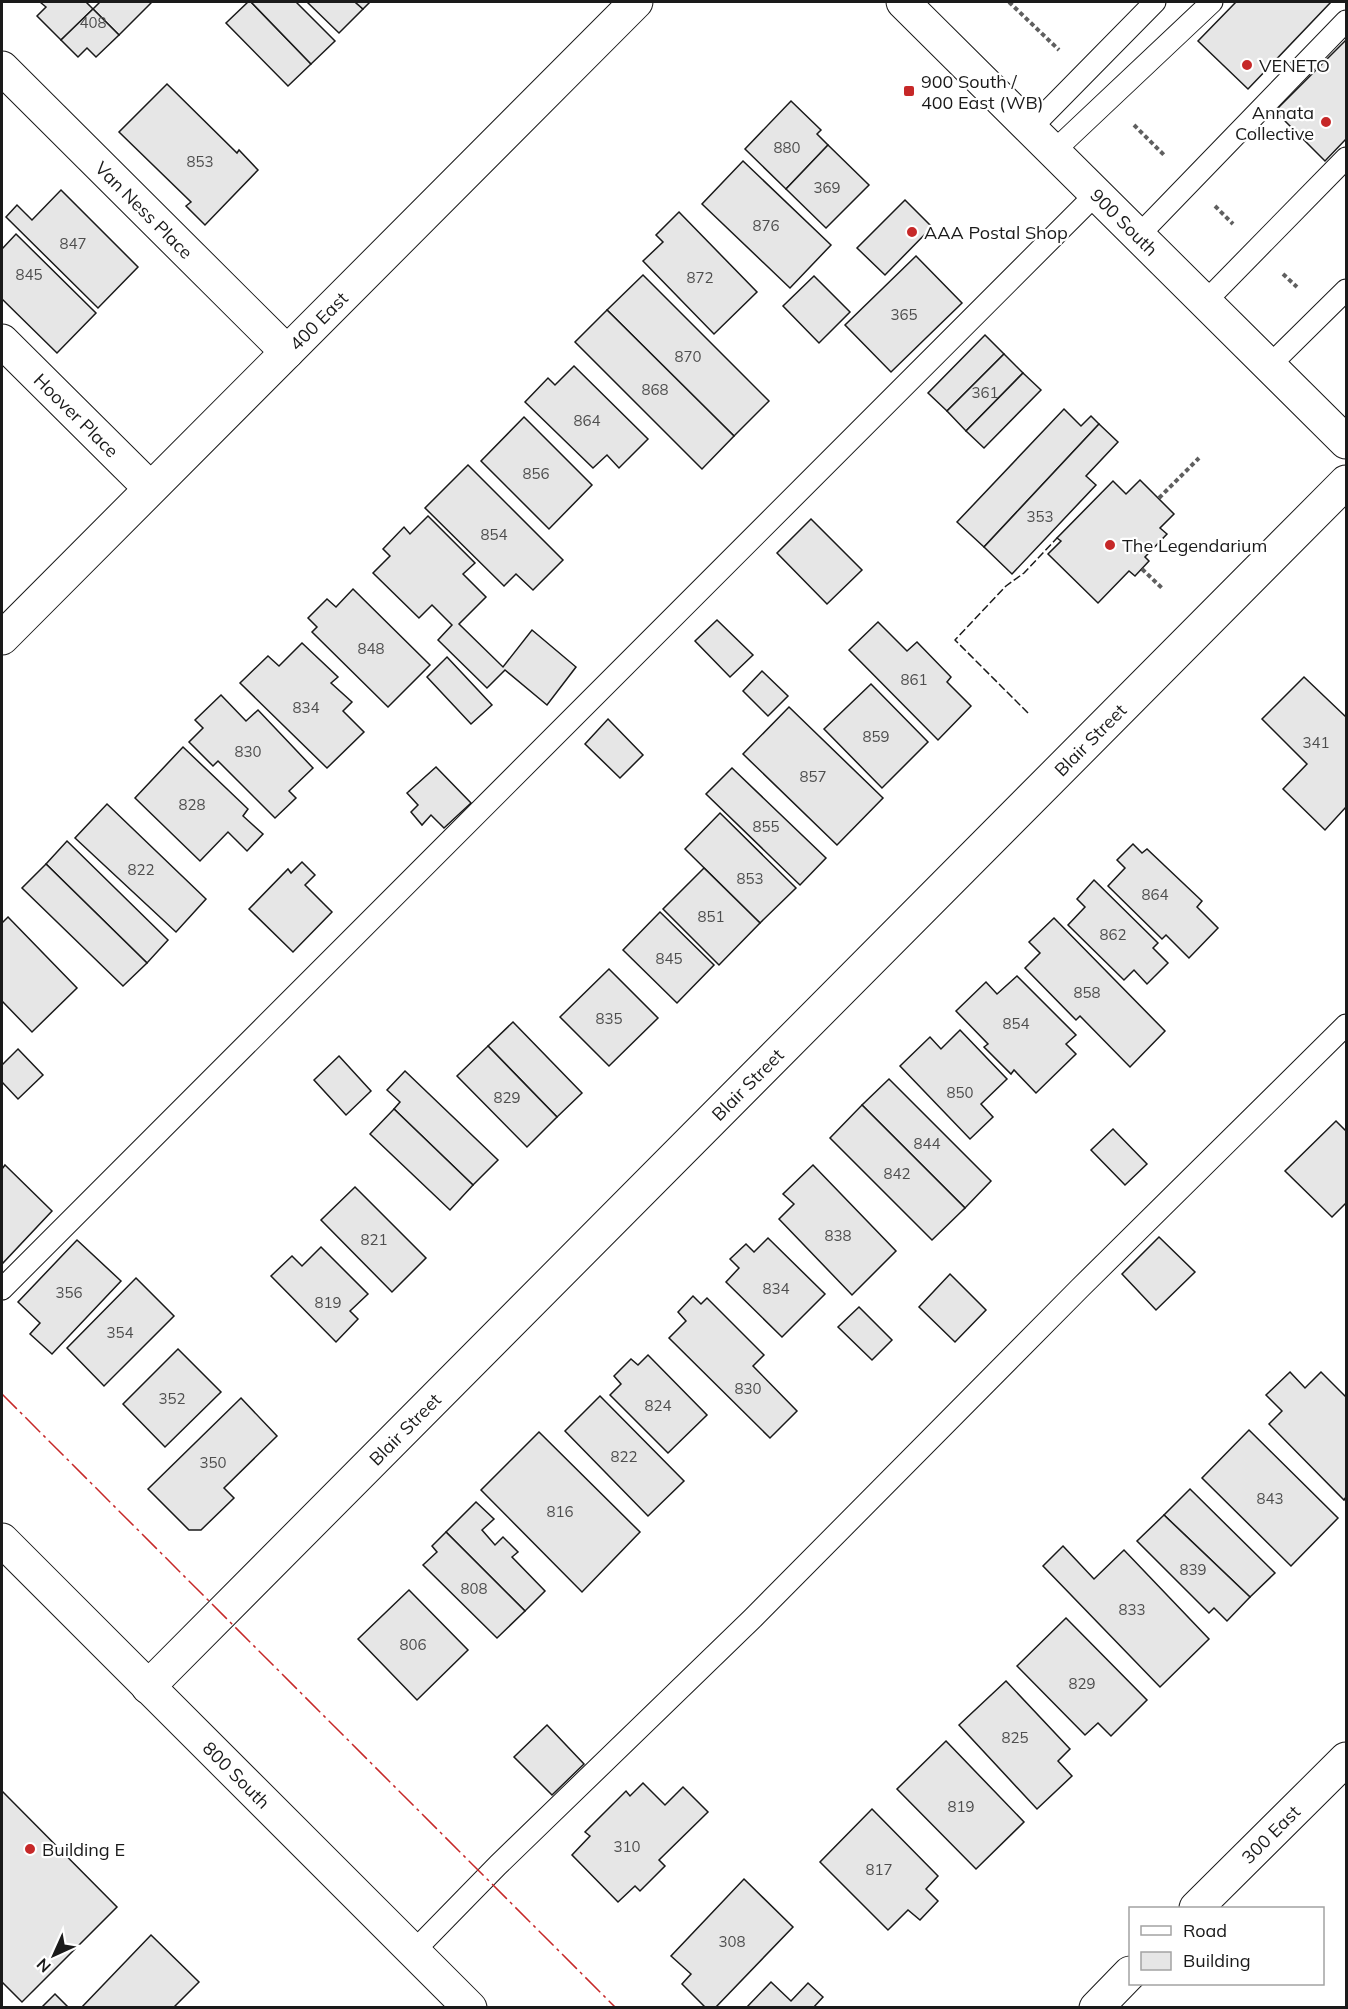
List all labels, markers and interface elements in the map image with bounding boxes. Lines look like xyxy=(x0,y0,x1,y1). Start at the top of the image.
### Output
house number: 408 xyxy=(79,13,107,32)
place label: VENETO xyxy=(1259,54,1330,77)
marker: VENETO xyxy=(1240,58,1254,72)
place label: 900 South / 400 East (WB) xyxy=(921,70,1043,114)
marker: 900 South / 400 East (WB) xyxy=(902,84,916,98)
place label: Annata Collective xyxy=(1235,101,1314,145)
marker: Annata Collective xyxy=(1319,115,1333,129)
house number: 880 xyxy=(773,138,801,157)
house number: 853 xyxy=(186,152,214,171)
street label: Van Ness Place xyxy=(91,156,198,263)
house number: 369 xyxy=(813,178,841,197)
street label: 900 South xyxy=(1086,183,1163,260)
house number: 876 xyxy=(752,216,780,235)
place label: AAA Postal Shop xyxy=(924,221,1068,244)
marker: AAA Postal Shop xyxy=(905,225,919,239)
house number: 847 xyxy=(59,234,87,253)
house number: 845 xyxy=(15,265,43,284)
house number: 872 xyxy=(686,268,714,287)
street label: 400 East xyxy=(284,287,352,355)
house number: 365 xyxy=(890,305,918,324)
house number: 870 xyxy=(674,347,702,366)
street label: Hoover Place xyxy=(29,368,124,462)
house number: 868 xyxy=(641,380,669,399)
house number: 361 xyxy=(971,383,999,402)
house number: 864 xyxy=(573,411,601,430)
house number: 856 xyxy=(522,464,550,483)
house number: 353 xyxy=(1026,507,1054,526)
house number: 854 xyxy=(480,525,508,544)
place label: The Legendarium xyxy=(1122,534,1267,557)
marker: The Legendarium xyxy=(1103,538,1117,552)
house number: 848 xyxy=(357,639,385,658)
house number: 861 xyxy=(900,670,928,689)
house number: 834 xyxy=(292,698,320,717)
street label: Blair Street xyxy=(1049,699,1131,781)
house number: 859 xyxy=(862,727,890,746)
house number: 341 xyxy=(1302,733,1330,752)
house number: 830 xyxy=(234,742,262,761)
house number: 857 xyxy=(799,767,827,786)
house number: 828 xyxy=(178,795,206,814)
house number: 855 xyxy=(752,817,780,836)
house number: 822 xyxy=(127,860,155,879)
house number: 853 xyxy=(736,869,764,888)
house number: 864 xyxy=(1141,885,1169,904)
house number: 851 xyxy=(697,907,725,926)
house number: 862 xyxy=(1099,925,1127,944)
house number: 845 xyxy=(655,949,683,968)
house number: 858 xyxy=(1073,983,1101,1002)
house number: 835 xyxy=(595,1009,623,1028)
house number: 854 xyxy=(1002,1014,1030,1033)
street label: Blair Street xyxy=(706,1043,788,1125)
house number: 850 xyxy=(946,1083,974,1102)
house number: 829 xyxy=(493,1088,521,1107)
house number: 844 xyxy=(913,1134,941,1153)
house number: 842 xyxy=(883,1164,911,1183)
house number: 838 xyxy=(824,1226,852,1245)
house number: 821 xyxy=(360,1230,388,1249)
house number: 834 xyxy=(762,1279,790,1298)
house number: 356 xyxy=(55,1283,83,1302)
house number: 819 xyxy=(314,1293,342,1312)
house number: 354 xyxy=(106,1323,134,1342)
house number: 830 xyxy=(734,1379,762,1398)
street label: Blair Street xyxy=(364,1388,445,1470)
house number: 352 xyxy=(158,1389,186,1408)
house number: 824 xyxy=(644,1396,672,1415)
house number: 822 xyxy=(610,1447,638,1466)
house number: 350 xyxy=(199,1453,227,1472)
house number: 843 xyxy=(1256,1489,1284,1508)
house number: 816 xyxy=(546,1502,574,1521)
house number: 839 xyxy=(1179,1560,1207,1579)
house number: 808 xyxy=(460,1579,488,1598)
house number: 833 xyxy=(1118,1600,1146,1619)
house number: 806 xyxy=(399,1635,427,1654)
house number: 829 xyxy=(1068,1674,1096,1693)
house number: 825 xyxy=(1001,1728,1029,1747)
street label: 800 South xyxy=(198,1736,275,1813)
house number: 819 xyxy=(947,1797,975,1816)
street label: 300 East xyxy=(1236,1800,1305,1868)
house number: 310 xyxy=(613,1837,641,1856)
place label: Building E xyxy=(42,1838,125,1861)
marker: Building E xyxy=(23,1842,37,1856)
house number: 817 xyxy=(865,1860,893,1879)
legend xyxy=(1129,1907,1324,1985)
text: Road xyxy=(1183,1919,1227,1942)
north arrow xyxy=(24,1925,84,1985)
house number: 308 xyxy=(718,1932,746,1951)
text: Building xyxy=(1183,1949,1251,1972)
text: N xyxy=(32,1954,55,1977)

